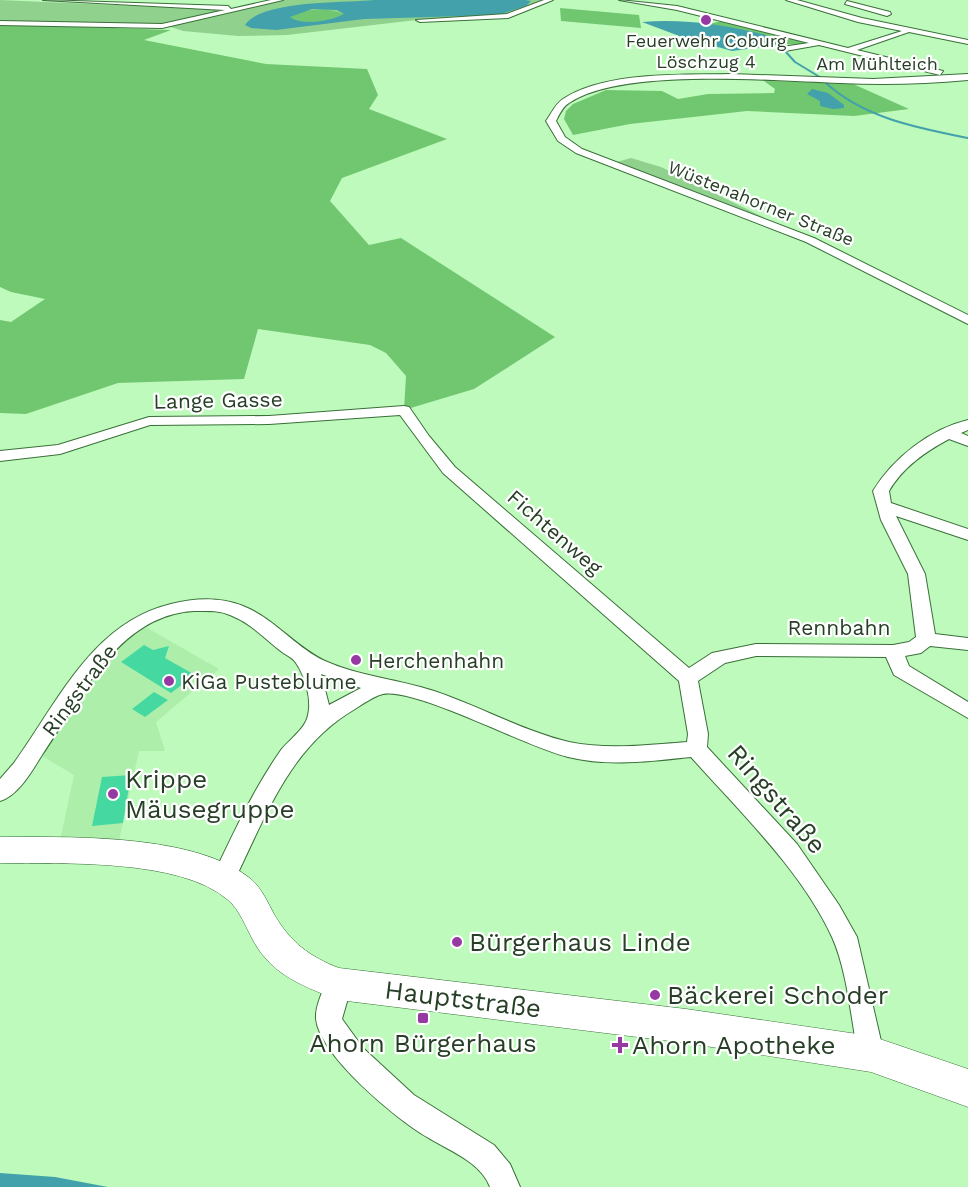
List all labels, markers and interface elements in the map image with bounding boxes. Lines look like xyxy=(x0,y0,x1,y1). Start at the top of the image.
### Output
marker: Feuerwehr Coburg Löschzug 4 xyxy=(699,13,713,27)
place label: Feuerwehr Coburg Löschzug 4 xyxy=(626,30,787,72)
street label: Am Mühlteich xyxy=(816,53,938,74)
street label: Wüstenahorner Straße xyxy=(665,156,857,250)
street label: Lange Gasse xyxy=(153,386,283,414)
street label: Fichtenweg xyxy=(503,484,608,580)
street label: Rennbahn xyxy=(788,615,890,640)
street label: Ringstraße xyxy=(36,639,122,741)
place label: Herchenhahn xyxy=(368,648,504,673)
marker: Herchenhahn xyxy=(349,653,363,667)
place label: KiGa Pusteblume xyxy=(181,669,357,694)
marker: KiGa Pusteblume xyxy=(162,674,176,688)
street label: Ringstraße xyxy=(722,738,832,860)
place label: Krippe Mäusegruppe xyxy=(125,764,295,824)
marker: Krippe Mäusegruppe xyxy=(106,787,120,801)
place label: Bürgerhaus Linde xyxy=(469,927,691,957)
marker: Bürgerhaus Linde xyxy=(450,935,464,949)
street label: Hauptstraße xyxy=(383,975,543,1023)
place label: Bäckerei Schoder xyxy=(667,980,888,1010)
marker: Bäckerei Schoder xyxy=(648,988,662,1002)
marker: Ahorn Bürgerhaus xyxy=(416,1011,430,1025)
place label: Ahorn Bürgerhaus xyxy=(309,1028,537,1058)
place label: Ahorn Apotheke xyxy=(632,1030,835,1060)
marker: Ahorn Apotheke xyxy=(613,1038,627,1052)

